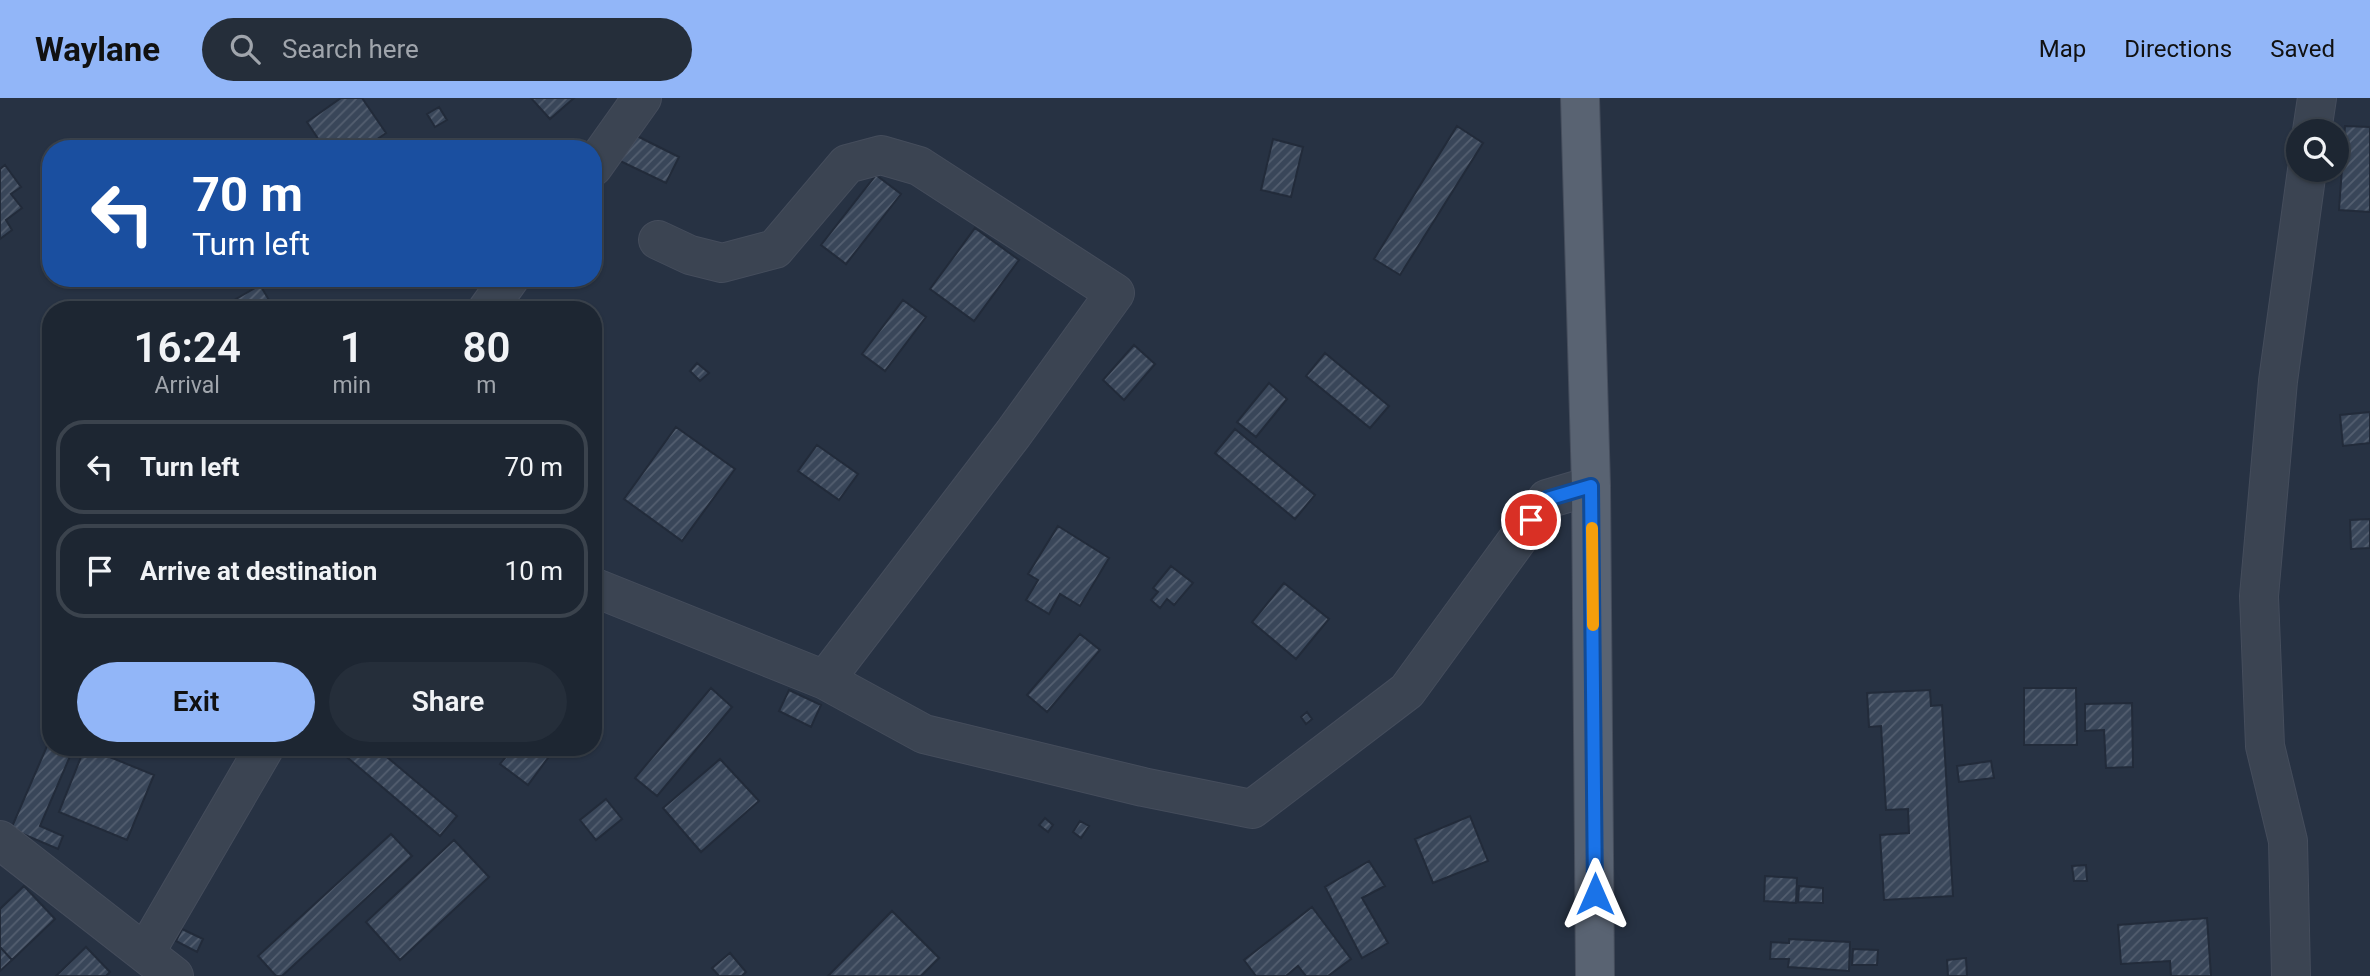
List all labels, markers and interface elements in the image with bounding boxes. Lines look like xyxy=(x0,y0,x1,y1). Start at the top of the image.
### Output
search box xyxy=(202,18,692,81)
text: Waylane xyxy=(35,30,160,69)
icon: search xyxy=(226,30,264,68)
text: Search here xyxy=(282,34,419,64)
text: Map xyxy=(2039,35,2086,63)
text: Directions xyxy=(2124,35,2232,63)
text: Saved xyxy=(2270,35,2335,63)
map controls xyxy=(2286,119,2349,182)
button: search xyxy=(2286,119,2349,182)
text: 70 m xyxy=(192,166,303,223)
icon: left xyxy=(77,168,168,259)
text: Turn left xyxy=(192,225,310,263)
text: 16:24 xyxy=(134,323,241,372)
text: 1 xyxy=(340,323,364,372)
text: 80 xyxy=(462,323,510,372)
text: Arrival xyxy=(155,372,220,399)
text: min xyxy=(332,372,371,399)
text: m xyxy=(476,372,497,399)
icon: left xyxy=(81,448,119,486)
text: Turn left xyxy=(140,452,239,482)
text: 70 m xyxy=(505,452,563,482)
pin xyxy=(1501,490,1561,550)
icon: arrive xyxy=(1512,501,1550,539)
icon: arrive xyxy=(81,552,119,590)
text: Arrive at destination xyxy=(140,556,377,586)
text: 10 m xyxy=(505,556,563,586)
button: Exit xyxy=(77,662,315,742)
button: Share xyxy=(329,662,567,742)
position arrow xyxy=(1558,857,1632,931)

